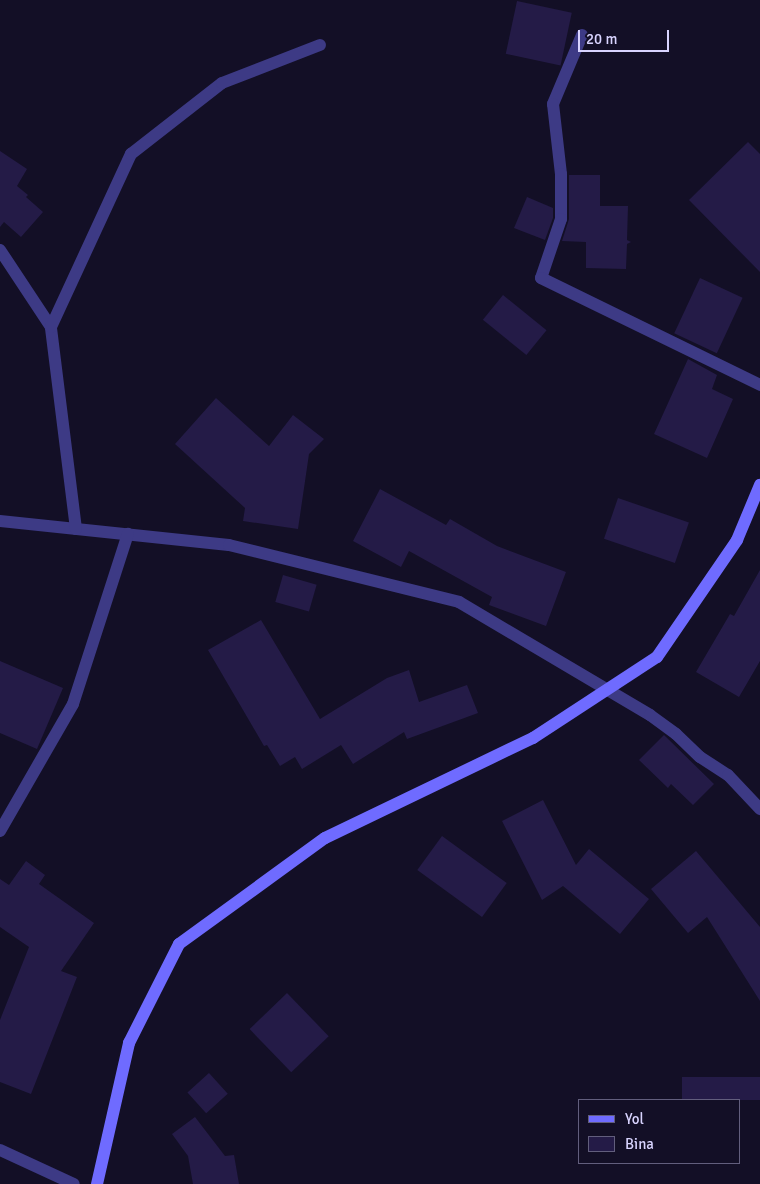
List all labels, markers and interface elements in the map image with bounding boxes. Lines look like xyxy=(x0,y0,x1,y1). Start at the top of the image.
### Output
scale bar xyxy=(580,20,671,52)
text: 20 m xyxy=(586,30,617,48)
legend xyxy=(578,1099,740,1164)
text: Yol xyxy=(625,1110,644,1128)
text: Bina xyxy=(625,1135,654,1153)

